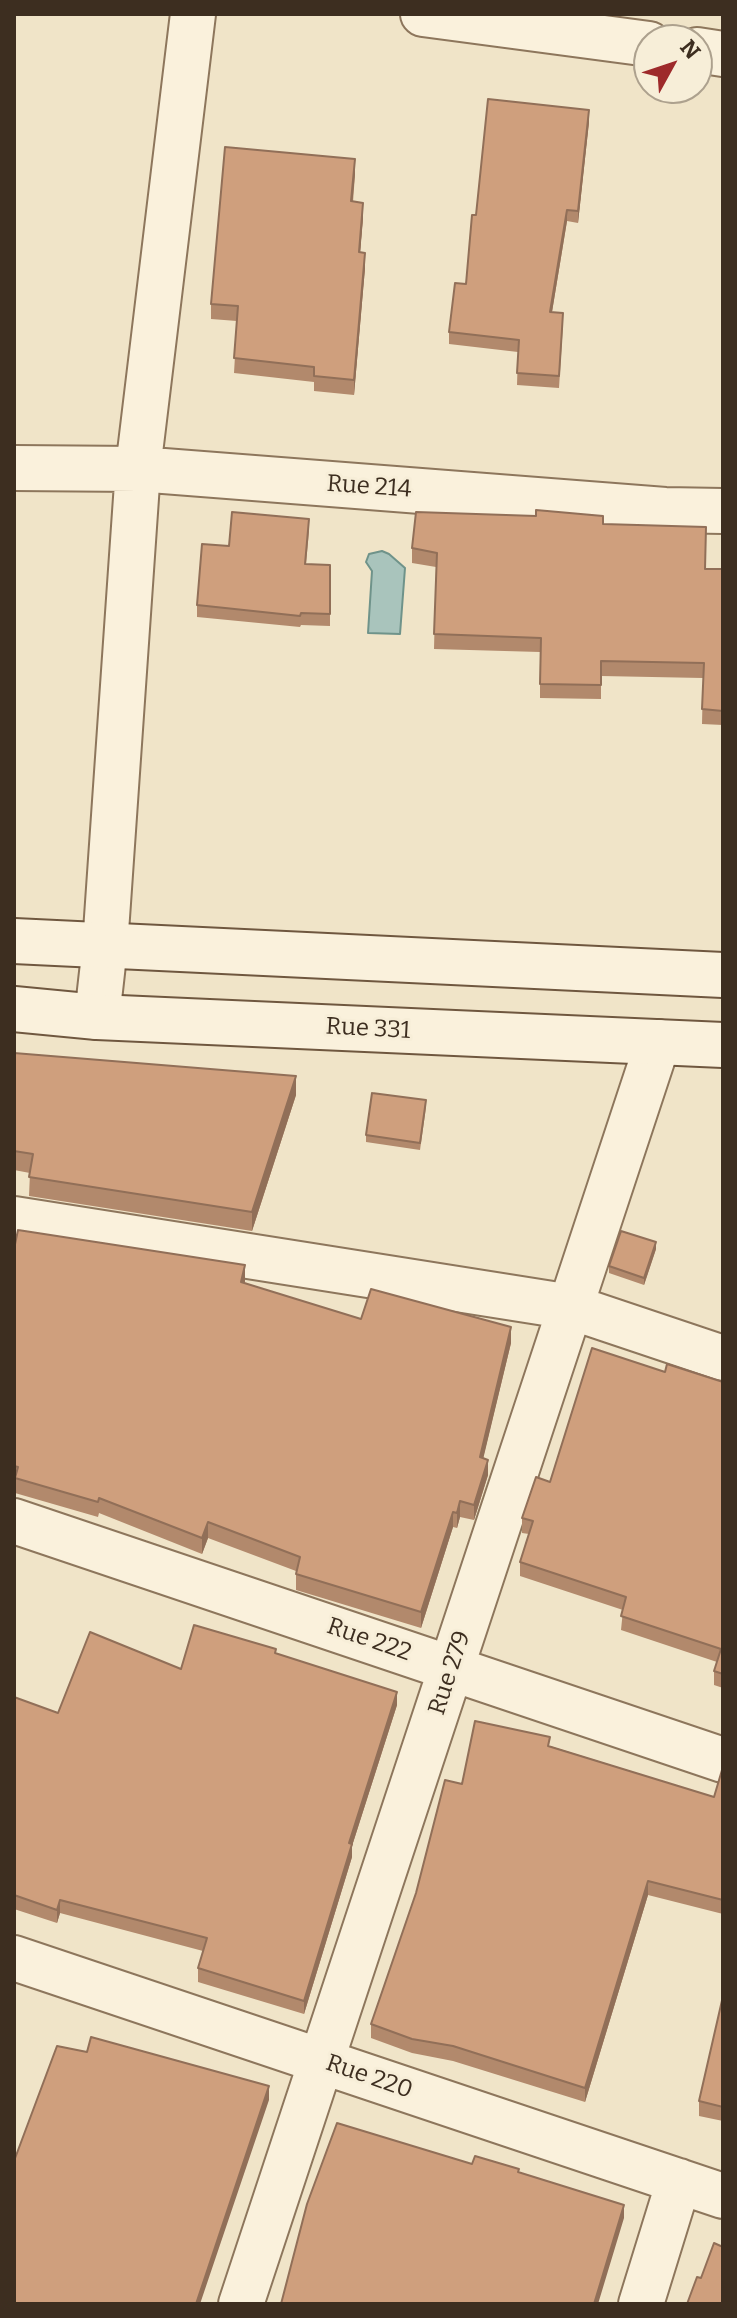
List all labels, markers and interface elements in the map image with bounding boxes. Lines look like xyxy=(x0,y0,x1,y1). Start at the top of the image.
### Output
north arrow xyxy=(633,24,713,104)
text: N xyxy=(674,34,706,65)
street label: Rue 214 xyxy=(326,470,412,504)
street label: Rue 331 xyxy=(325,1012,411,1046)
street label: Rue 222 xyxy=(323,1612,415,1668)
street label: Rue 279 xyxy=(423,1627,477,1719)
street label: Rue 220 xyxy=(322,2049,416,2105)

